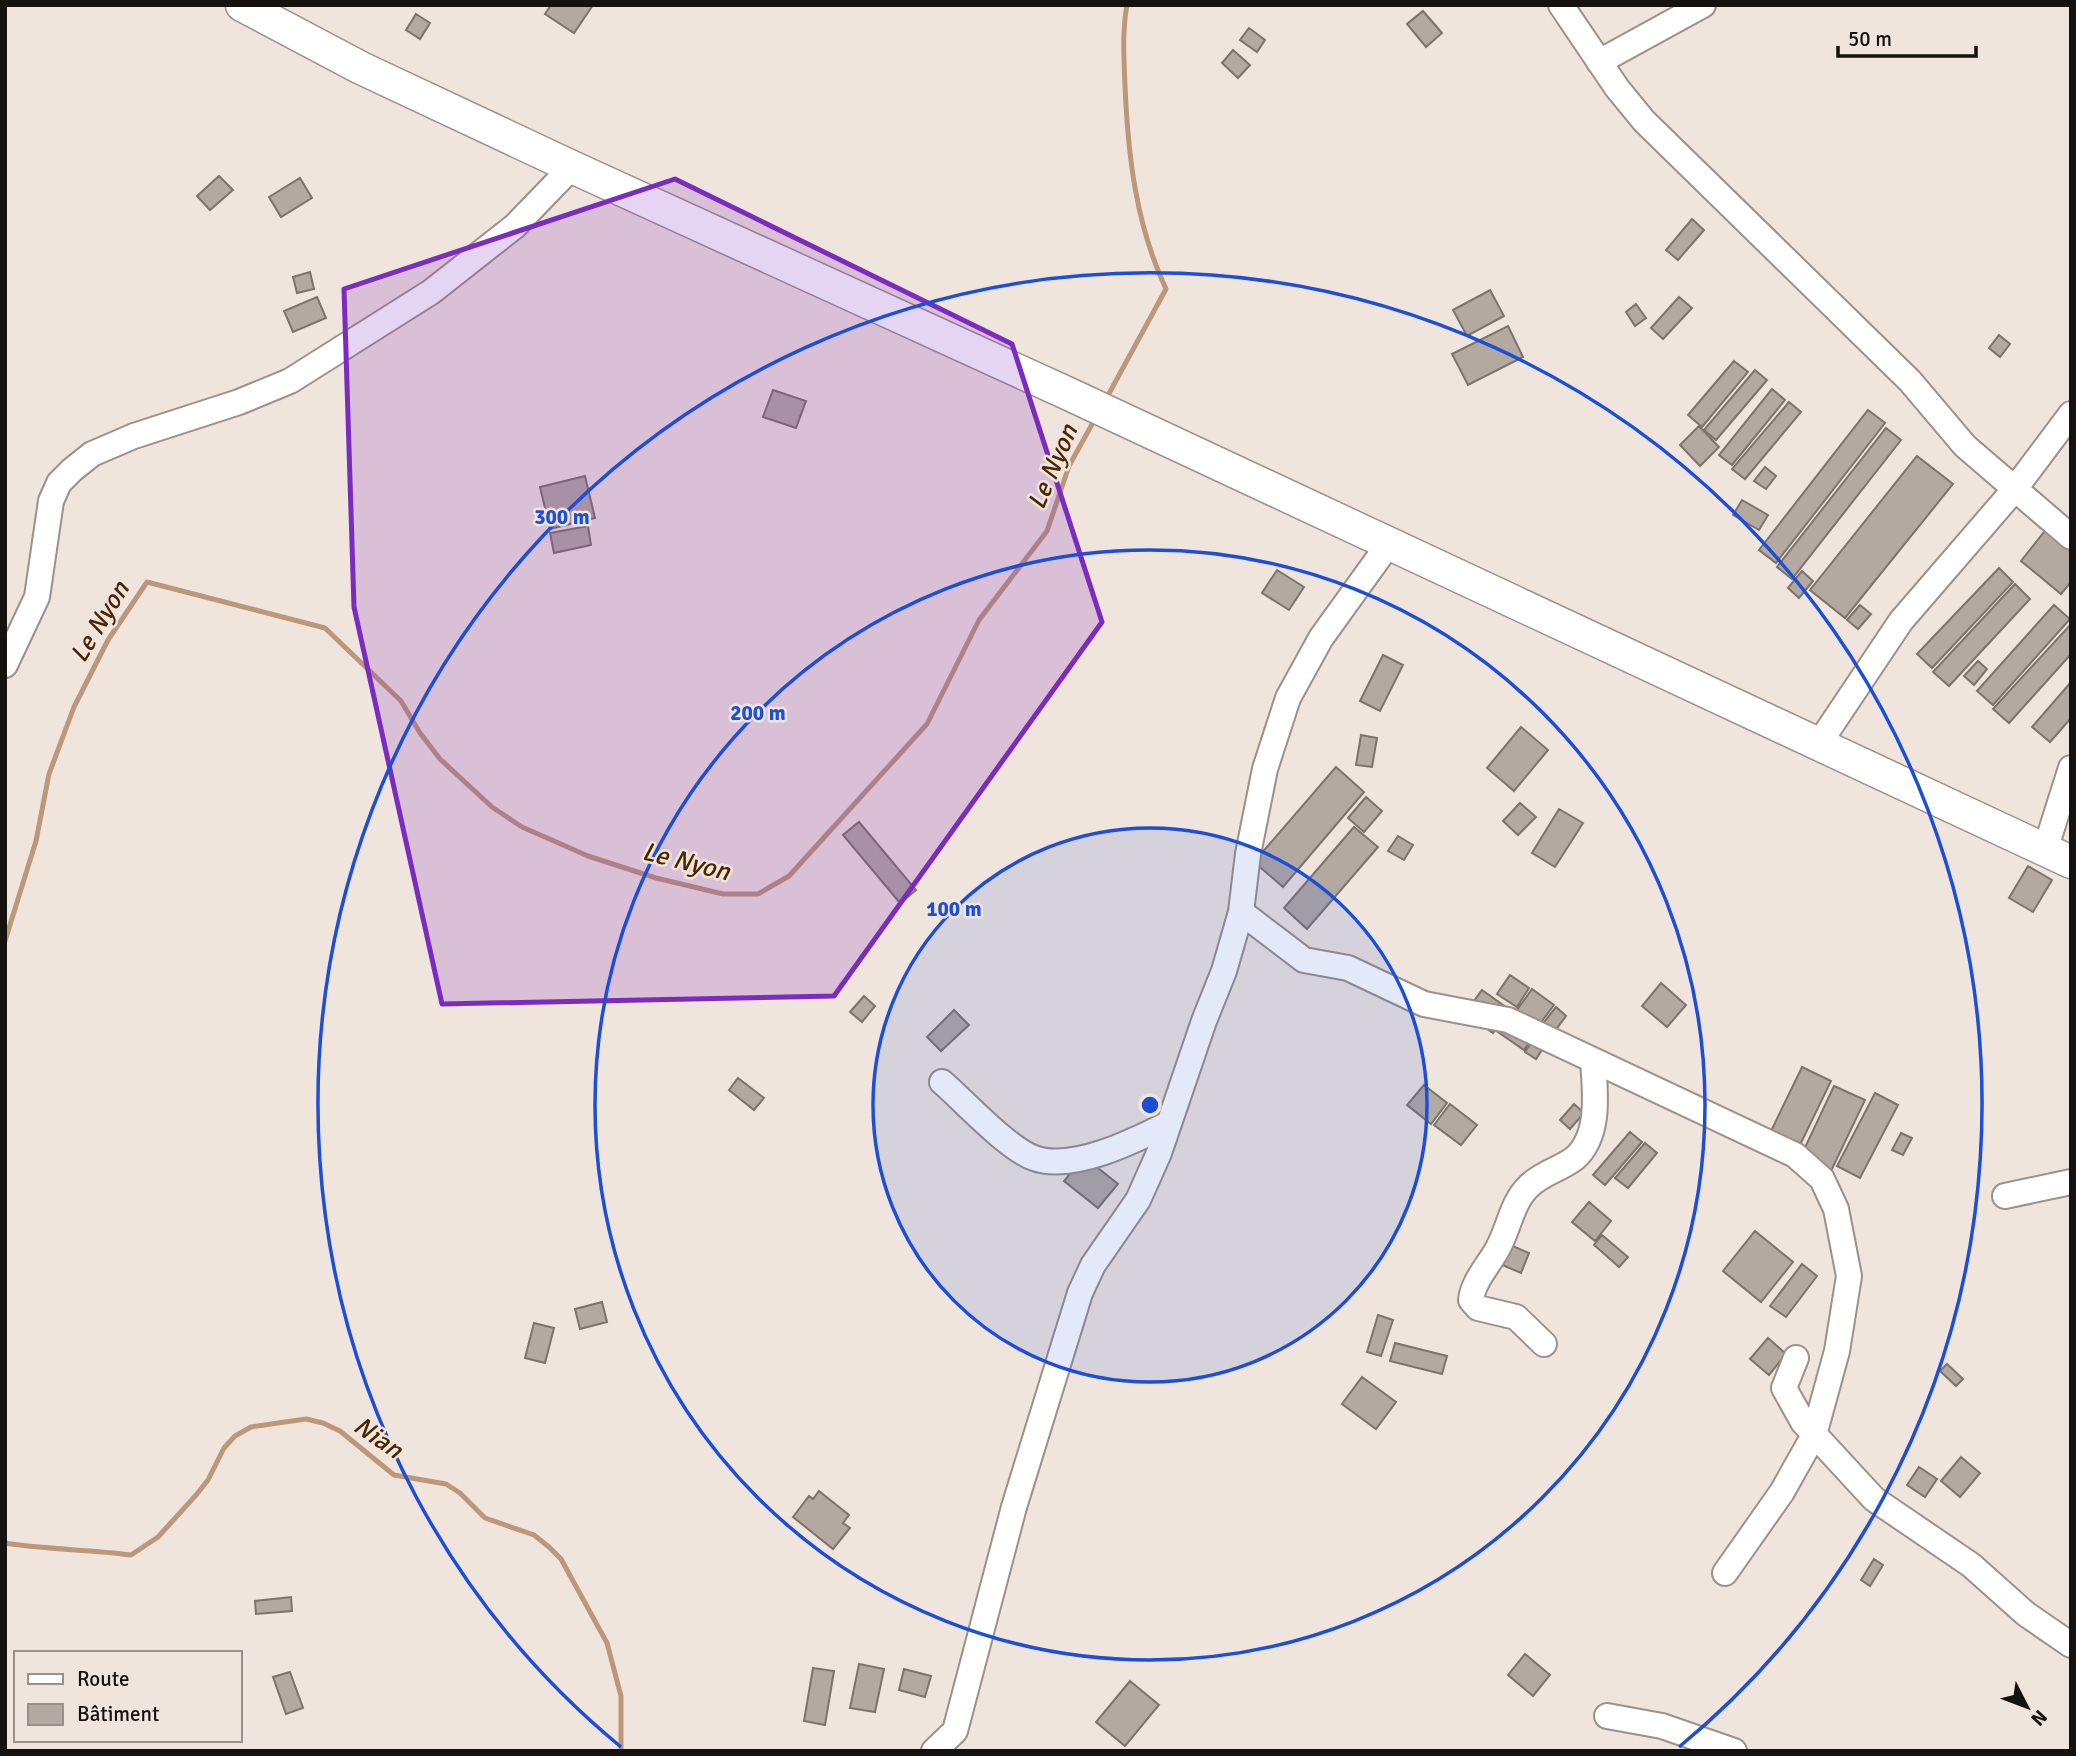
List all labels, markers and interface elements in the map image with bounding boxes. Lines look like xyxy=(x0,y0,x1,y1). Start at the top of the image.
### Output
scale bar xyxy=(1838,14,1976,58)
text: 50 m xyxy=(1848,26,1892,52)
water label: Le Nyon xyxy=(1021,419,1085,514)
text: 300 m xyxy=(534,504,590,530)
water label: Le Nyon xyxy=(63,575,137,668)
text: 200 m xyxy=(730,700,786,726)
water label: Le Nyon xyxy=(639,836,734,888)
text: 100 m xyxy=(926,896,982,922)
centre of rings xyxy=(1138,1093,1162,1117)
water label: Nian xyxy=(347,1410,409,1467)
legend xyxy=(14,1651,242,1742)
text: Route xyxy=(77,1666,129,1692)
north arrow xyxy=(1992,1672,2062,1742)
text: Bâtiment xyxy=(77,1701,159,1727)
text: N xyxy=(2026,1705,2052,1731)

